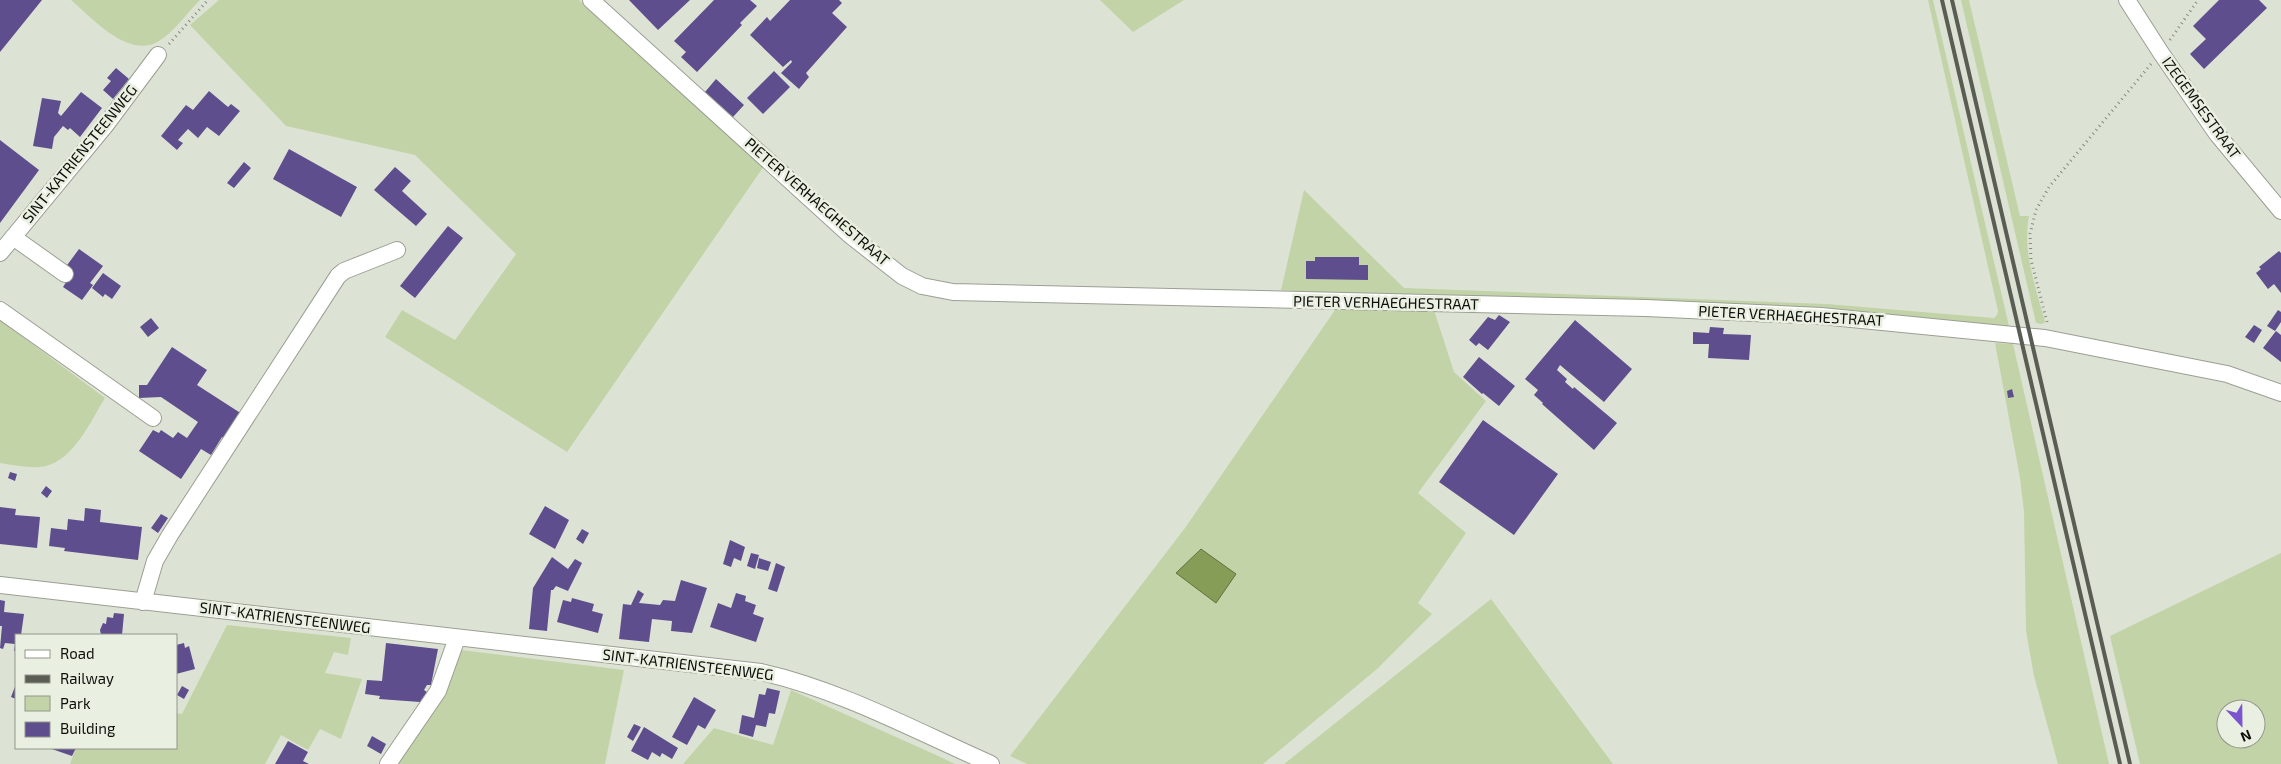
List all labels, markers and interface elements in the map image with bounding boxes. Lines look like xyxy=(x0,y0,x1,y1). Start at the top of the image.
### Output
street label: IZEGEMSESTRAAT xyxy=(2159,53,2245,162)
street label: SINT-KATRIENSTEENWEG xyxy=(18,81,140,226)
street label: PIETER VERHAEGHESTRAAT xyxy=(742,134,894,269)
street label: PIETER VERHAEGHESTRAAT xyxy=(1293,291,1479,313)
street label: PIETER VERHAEGHESTRAAT xyxy=(1698,301,1885,329)
street label: SINT-KATRIENSTEENWEG xyxy=(199,598,372,636)
legend xyxy=(15,634,178,749)
text: Road xyxy=(60,644,95,662)
street label: SINT-KATRIENSTEENWEG xyxy=(602,645,775,683)
text: Railway xyxy=(60,669,114,687)
text: Park xyxy=(60,694,91,712)
north arrow xyxy=(2216,699,2266,749)
text: Building xyxy=(60,719,116,737)
text: N xyxy=(2238,727,2254,746)

